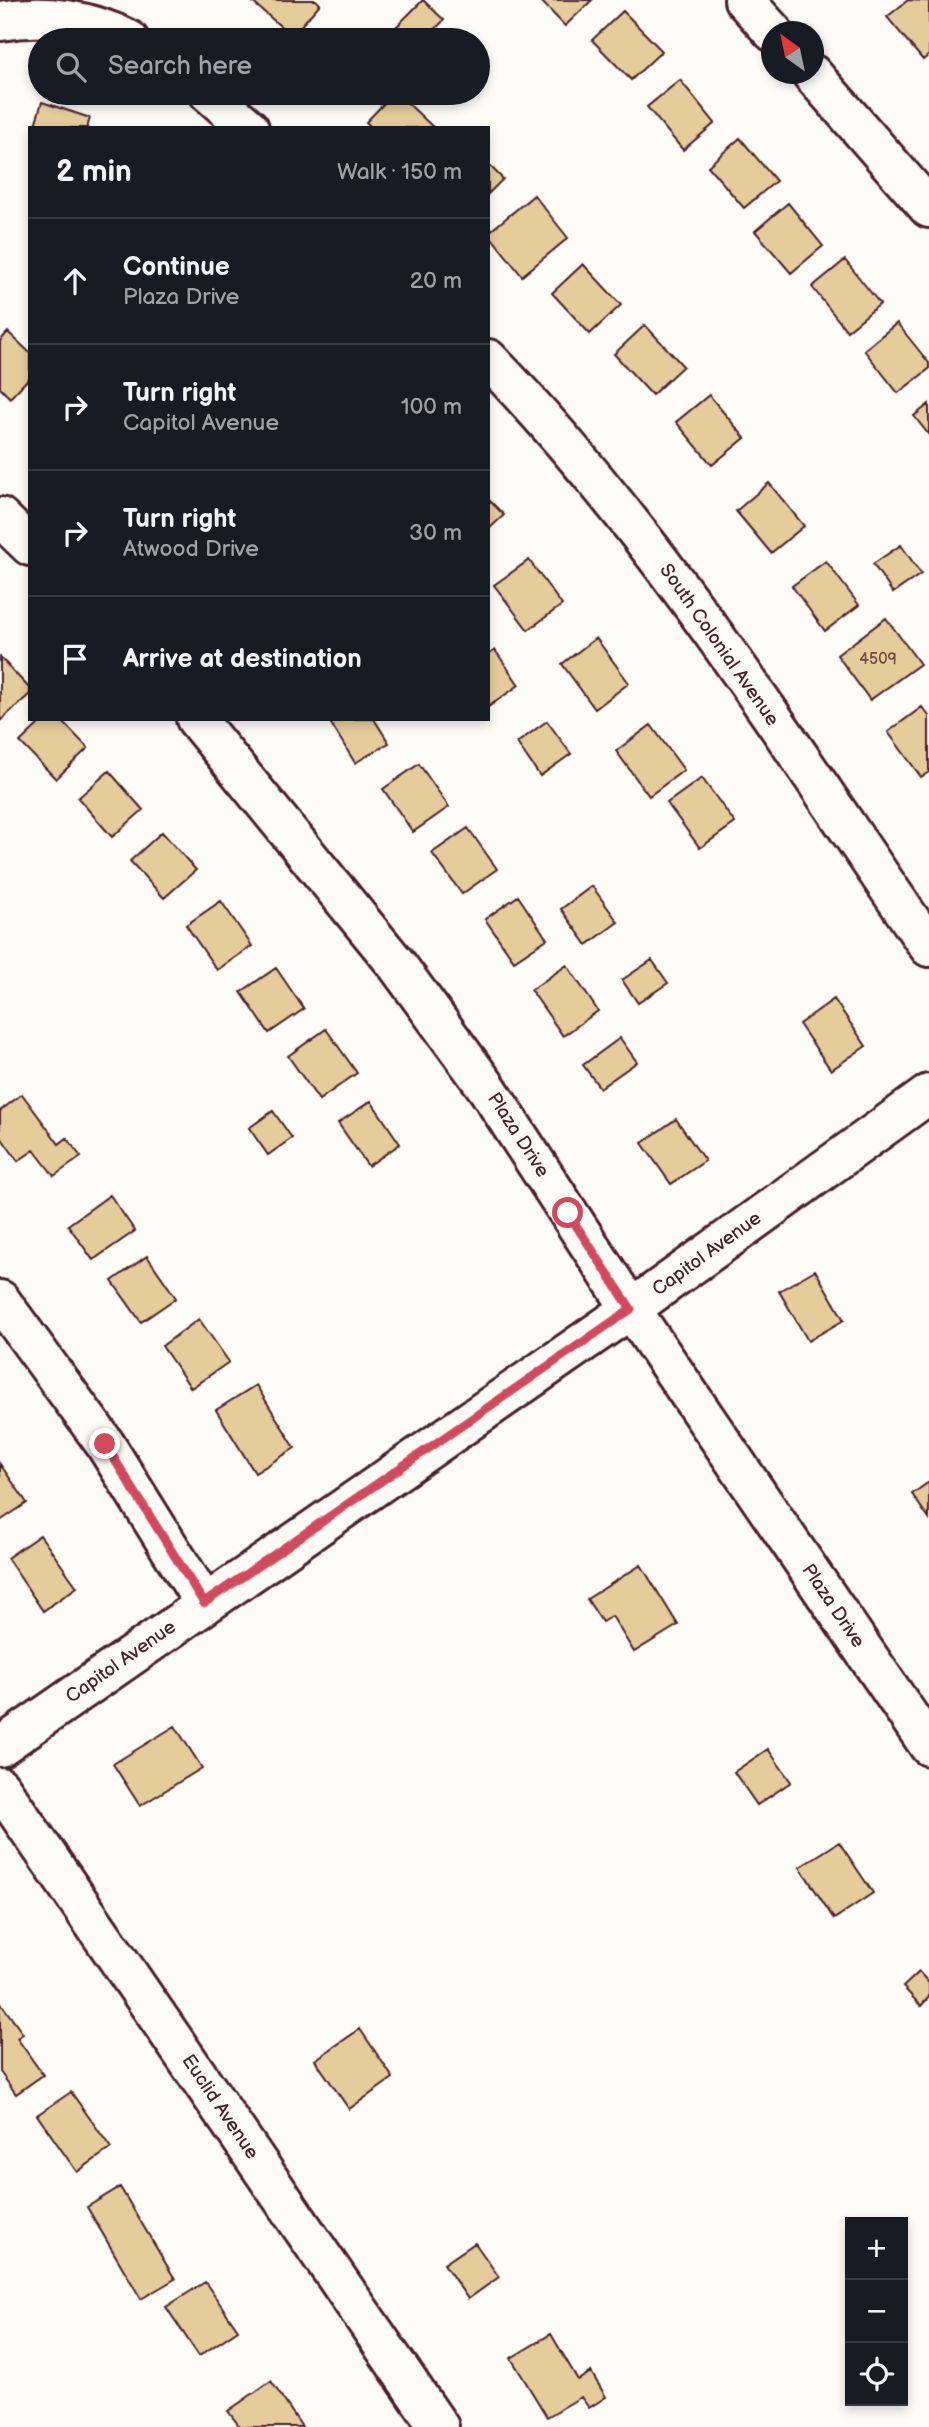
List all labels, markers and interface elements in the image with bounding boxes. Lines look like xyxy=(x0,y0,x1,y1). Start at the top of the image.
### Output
north arrow xyxy=(761,21,824,84)
search box xyxy=(28,28,490,105)
icon: search xyxy=(52,48,90,86)
text: Search here xyxy=(108,51,252,82)
text: 2 min xyxy=(56,154,132,190)
text: Walk · 150 m xyxy=(337,158,462,186)
text: Continue xyxy=(123,252,230,283)
icon: ahead xyxy=(56,262,94,300)
text: 20 m xyxy=(410,267,462,295)
text: Plaza Drive xyxy=(123,283,239,311)
text: Turn right xyxy=(123,378,236,409)
icon: right xyxy=(56,388,94,426)
text: 100 m xyxy=(401,393,462,421)
text: Capitol Avenue xyxy=(123,409,279,437)
text: Turn right xyxy=(123,504,236,535)
icon: right xyxy=(56,514,94,552)
text: 30 m xyxy=(409,519,462,547)
text: Atwood Drive xyxy=(123,535,259,563)
street label: South Colonial Avenue xyxy=(654,560,784,730)
icon: arrive xyxy=(56,640,94,678)
text: Arrive at destination xyxy=(123,644,362,675)
house number: 4509 xyxy=(859,650,897,669)
street label: Plaza Drive xyxy=(482,1088,554,1182)
route start xyxy=(552,1197,583,1228)
street label: Capitol Avenue xyxy=(648,1207,766,1301)
route end xyxy=(89,1428,120,1459)
street label: Plaza Drive xyxy=(797,1560,869,1652)
street label: Capitol Avenue xyxy=(62,1616,180,1708)
street label: Euclid Avenue xyxy=(177,2050,263,2164)
map controls xyxy=(845,2217,908,2406)
button: + xyxy=(845,2217,908,2280)
button: − xyxy=(845,2280,908,2343)
button: locate xyxy=(845,2343,908,2406)

